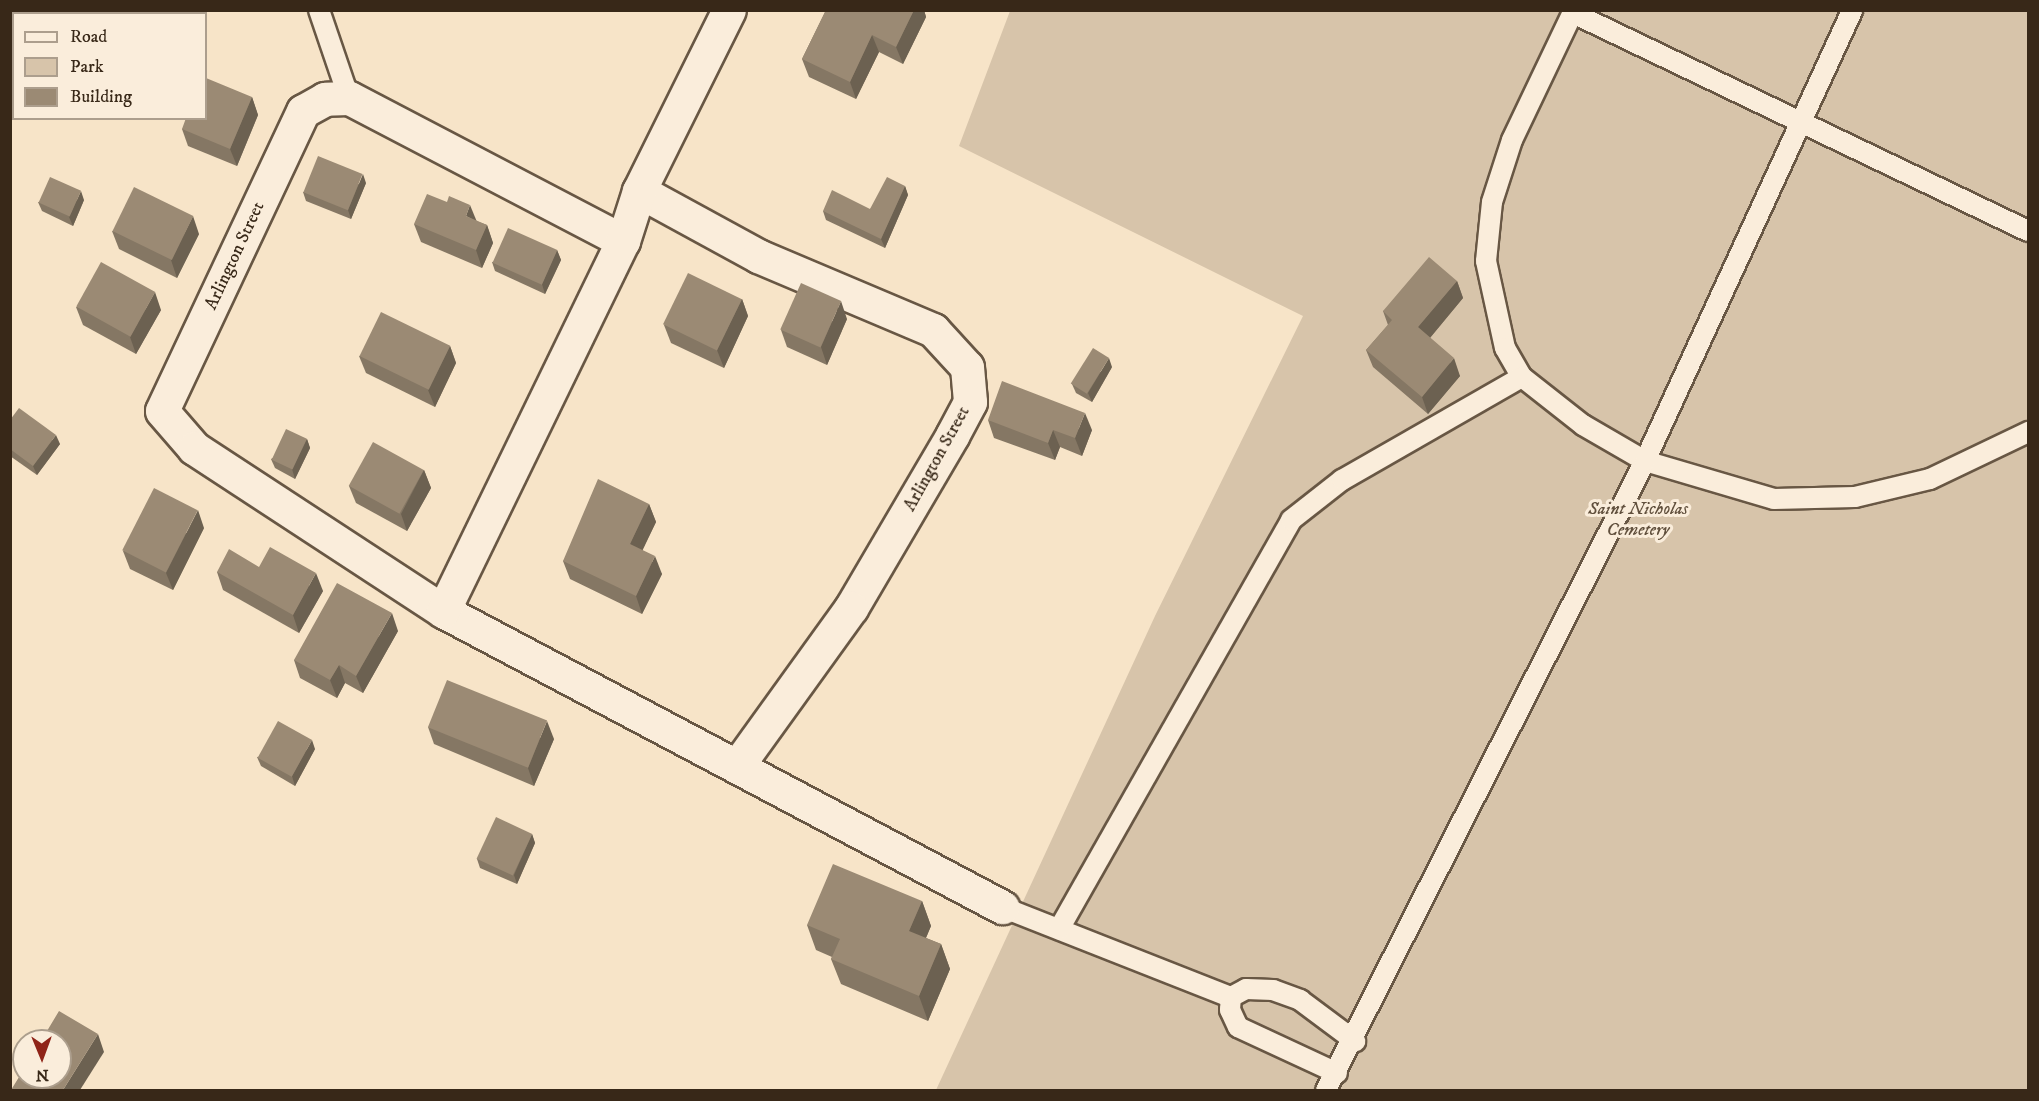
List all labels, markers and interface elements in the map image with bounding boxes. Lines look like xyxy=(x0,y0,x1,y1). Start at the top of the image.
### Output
legend xyxy=(12,12,207,120)
text: Road xyxy=(70,26,107,48)
text: Park xyxy=(70,56,104,78)
text: Building xyxy=(70,86,132,108)
street label: Arlington Street xyxy=(201,199,269,313)
street label: Arlington Street xyxy=(899,403,975,515)
park label: Saint Nicholas Cemetery xyxy=(1588,499,1688,542)
north arrow xyxy=(12,1029,72,1089)
text: N xyxy=(36,1065,49,1085)

